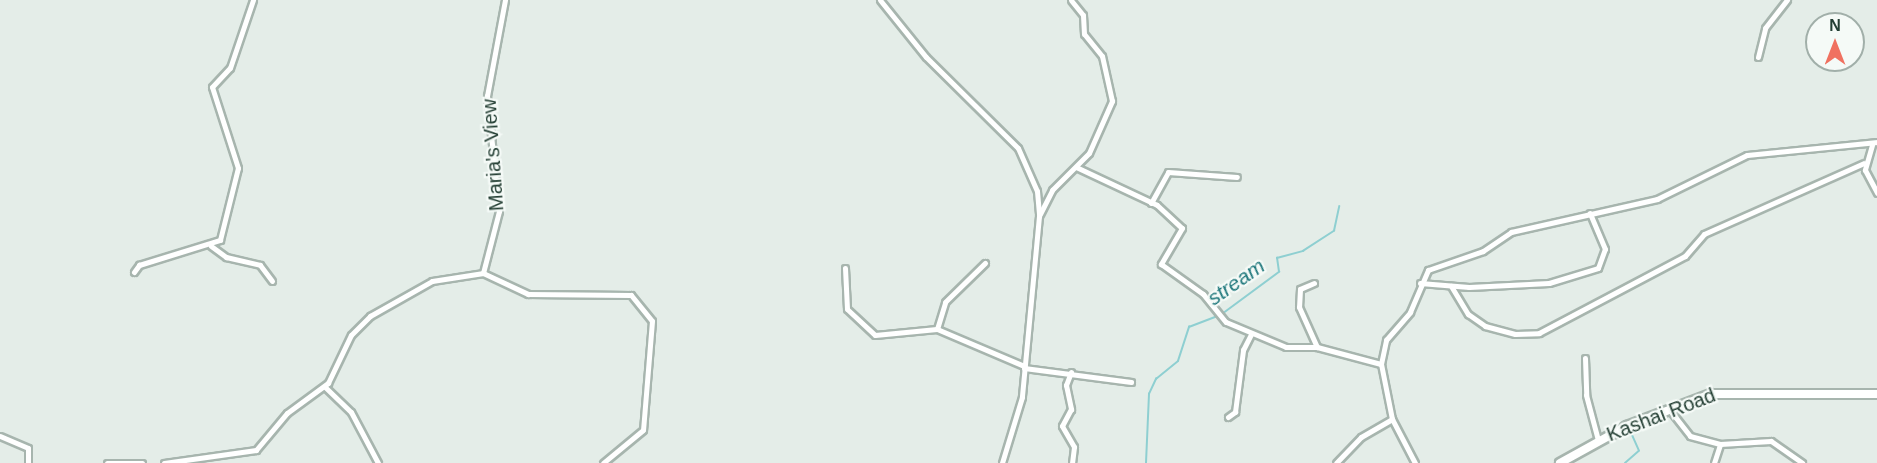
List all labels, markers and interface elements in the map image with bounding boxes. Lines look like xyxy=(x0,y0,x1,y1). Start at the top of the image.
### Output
north arrow xyxy=(1805,12,1865,72)
text: N xyxy=(1829,17,1841,34)
street label: Maria's View xyxy=(477,98,509,212)
water label: stream xyxy=(1202,253,1270,311)
street label: Kashai Road xyxy=(1603,383,1719,447)

